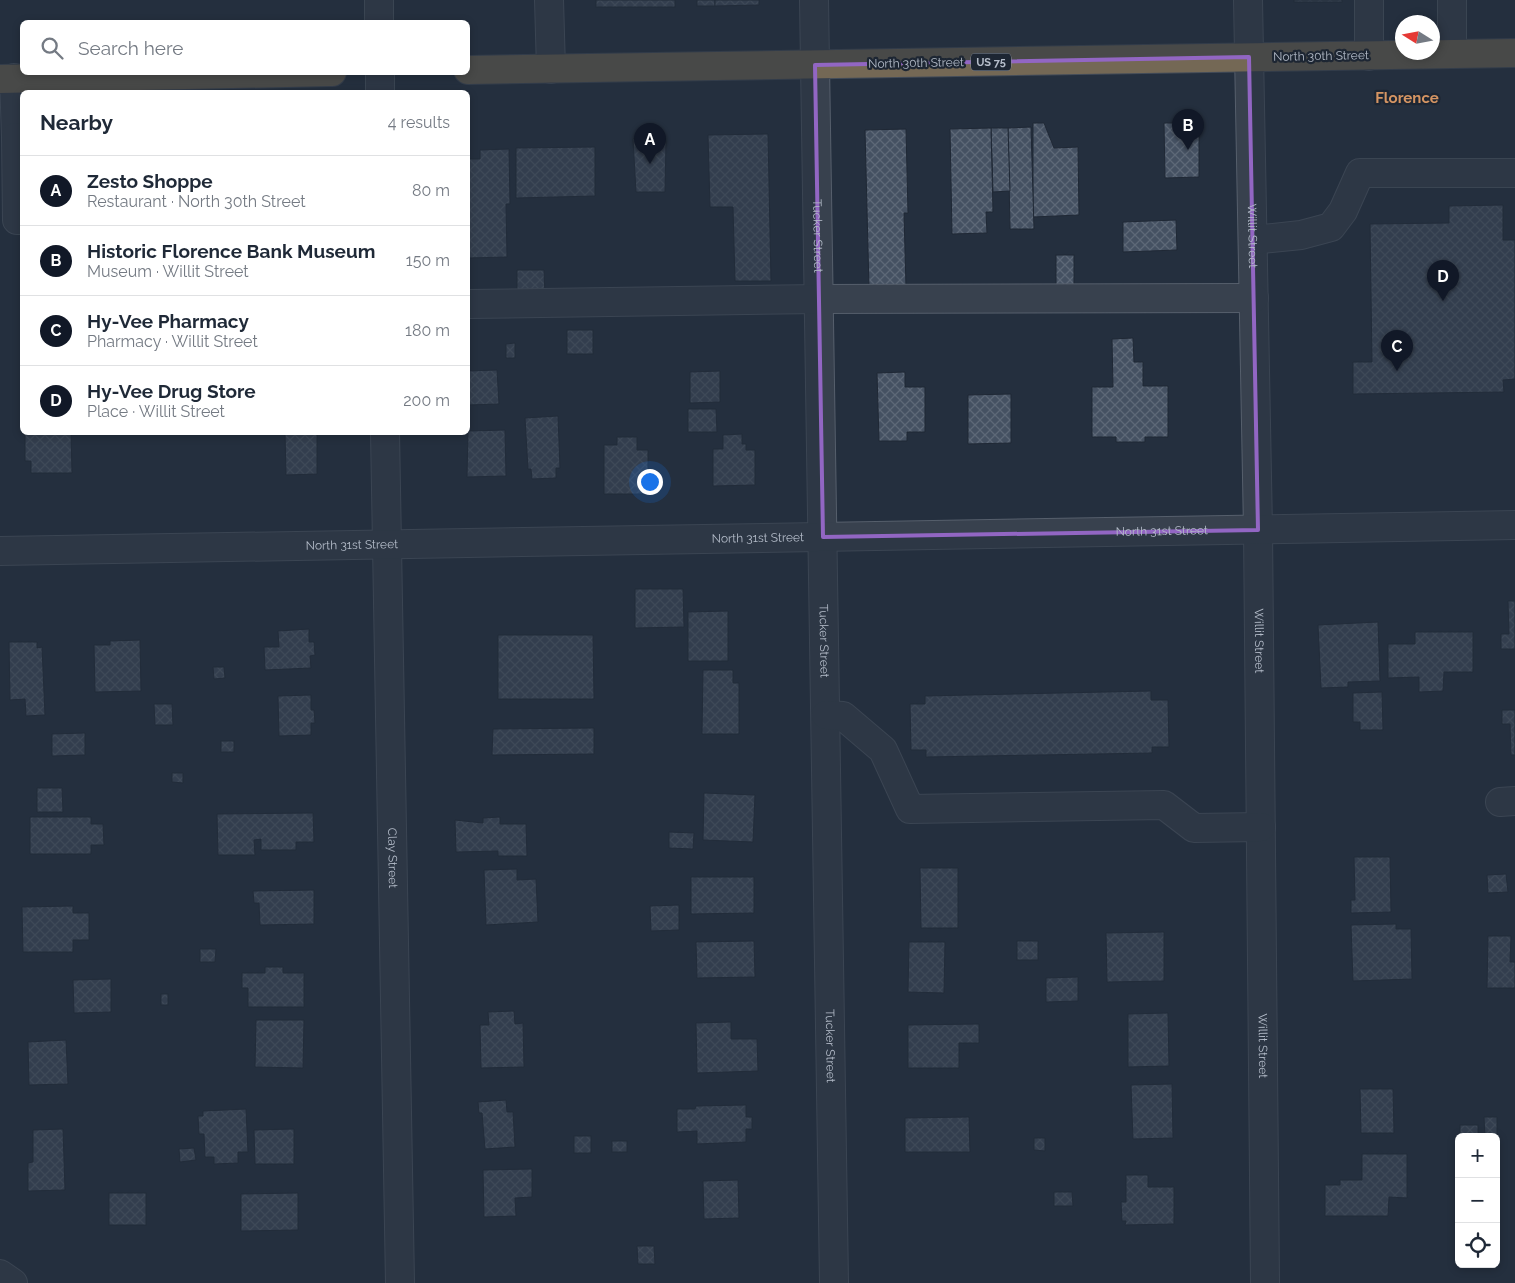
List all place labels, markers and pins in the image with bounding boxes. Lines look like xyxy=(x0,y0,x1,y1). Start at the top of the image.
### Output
pin: B xyxy=(1172,109,1204,150)
pin: A xyxy=(634,123,666,164)
pin: D xyxy=(1427,260,1459,301)
pin: C xyxy=(1381,330,1413,371)

